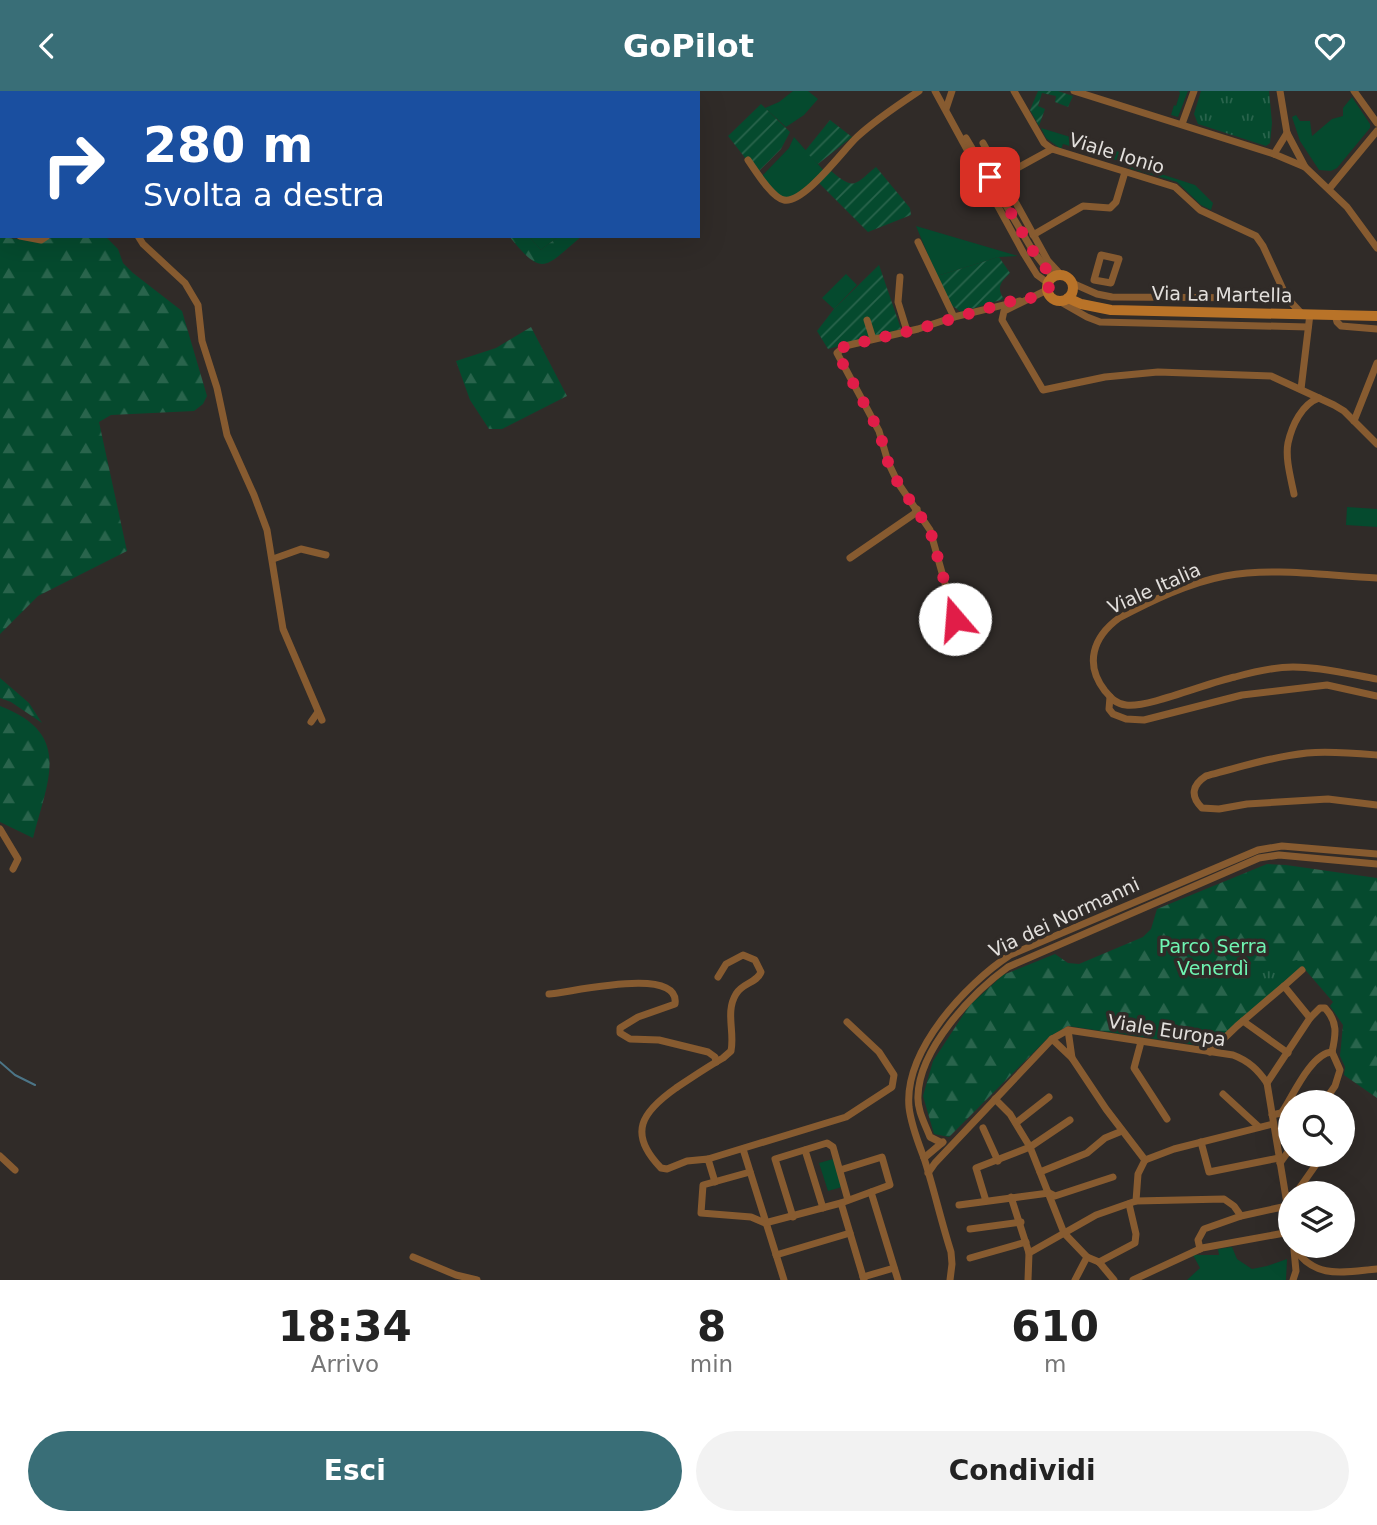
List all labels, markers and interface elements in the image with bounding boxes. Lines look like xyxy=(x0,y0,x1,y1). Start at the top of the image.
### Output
icon: back xyxy=(28,27,66,65)
text: GoPilot xyxy=(623,27,754,65)
icon: heart xyxy=(1311,27,1349,65)
text: 280 m xyxy=(143,117,313,174)
icon: right xyxy=(28,119,119,210)
street label: Viale Ionio xyxy=(1067,128,1167,178)
pin xyxy=(960,147,1020,207)
icon: arrive xyxy=(971,158,1009,196)
text: Svolta a destra xyxy=(143,176,385,214)
street label: Via La Martella xyxy=(1151,282,1293,306)
street label: Viale Italia xyxy=(1104,558,1204,618)
position arrow xyxy=(918,582,992,656)
street label: Via dei Normanni xyxy=(985,872,1143,962)
park label: Parco Serra Venerdì xyxy=(1159,935,1267,979)
street label: Viale Europa xyxy=(1106,1010,1228,1050)
map controls xyxy=(1278,1090,1355,1258)
button: search xyxy=(1278,1090,1355,1167)
button: layers xyxy=(1278,1181,1355,1258)
text: 18:34 xyxy=(278,1302,412,1351)
text: 8 xyxy=(697,1302,726,1351)
text: 610 xyxy=(1011,1302,1099,1351)
text: Arrivo xyxy=(311,1351,379,1377)
text: min xyxy=(690,1351,733,1377)
text: m xyxy=(1044,1351,1066,1377)
button: Esci xyxy=(28,1431,682,1511)
button: Condividi xyxy=(696,1431,1349,1511)

